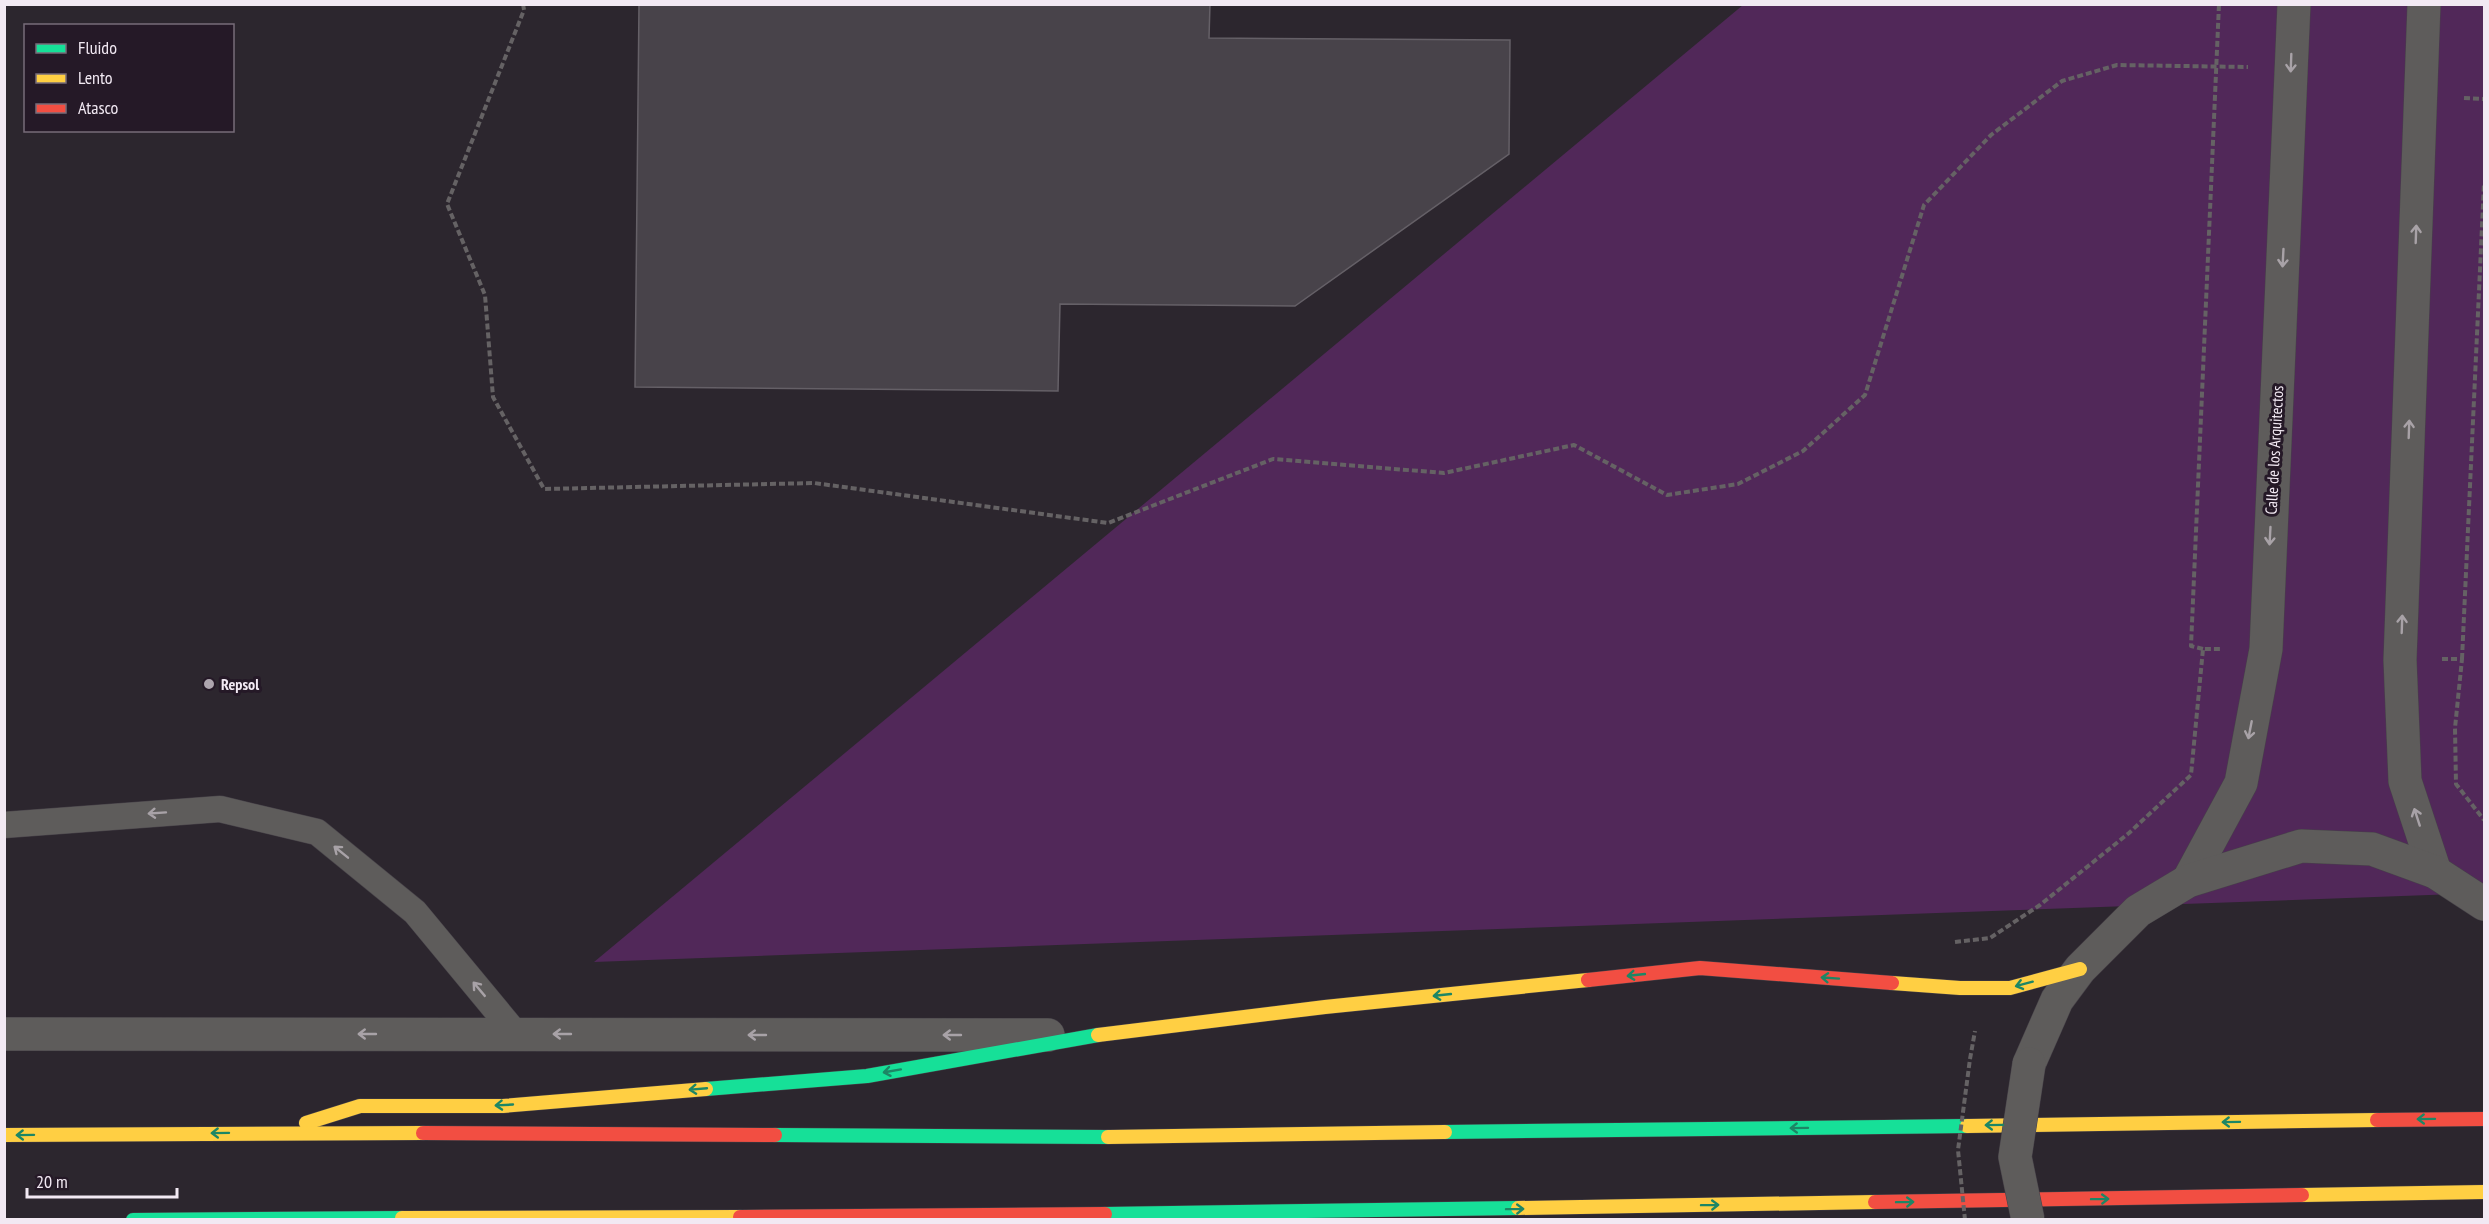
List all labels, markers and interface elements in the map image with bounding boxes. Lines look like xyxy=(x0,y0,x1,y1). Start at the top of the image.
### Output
legend xyxy=(24,24,234,132)
text: Fluido xyxy=(78,36,117,59)
one-way arrow xyxy=(2286,52,2297,72)
text: Lento xyxy=(78,66,113,89)
text: Atasco xyxy=(78,96,119,119)
one-way arrow xyxy=(2410,224,2421,244)
one-way arrow xyxy=(2277,247,2288,267)
street label: Calle de los Arquitectos xyxy=(2261,385,2287,515)
one-way arrow xyxy=(2403,419,2414,439)
one-way arrow xyxy=(2265,526,2276,546)
one-way arrow xyxy=(2396,614,2407,634)
place label: Repsol xyxy=(221,674,259,694)
marker: Repsol xyxy=(202,677,216,691)
one-way arrow xyxy=(2245,720,2256,739)
one-way arrow xyxy=(147,808,167,819)
one-way arrow xyxy=(2411,808,2422,827)
one-way arrow xyxy=(334,846,350,859)
one-way arrow xyxy=(1626,970,1646,981)
one-way arrow xyxy=(1820,972,1840,983)
one-way arrow xyxy=(2015,979,2034,990)
one-way arrow xyxy=(472,982,486,997)
one-way arrow xyxy=(1432,990,1452,1001)
one-way arrow xyxy=(358,1028,378,1040)
one-way arrow xyxy=(553,1028,573,1040)
one-way arrow xyxy=(748,1029,768,1041)
one-way arrow xyxy=(943,1029,963,1041)
one-way arrow xyxy=(883,1066,903,1077)
one-way arrow xyxy=(689,1084,709,1095)
one-way arrow xyxy=(495,1100,515,1111)
one-way arrow xyxy=(2417,1114,2437,1125)
one-way arrow xyxy=(2222,1116,2242,1128)
one-way arrow xyxy=(1985,1119,2005,1131)
one-way arrow xyxy=(1790,1122,1810,1134)
one-way arrow xyxy=(210,1127,230,1139)
one-way arrow xyxy=(15,1129,35,1141)
scale bar xyxy=(27,1161,177,1199)
text: 20 m xyxy=(36,1170,68,1193)
one-way arrow xyxy=(2089,1193,2109,1204)
one-way arrow xyxy=(1894,1196,1914,1208)
one-way arrow xyxy=(1699,1199,1719,1211)
one-way arrow xyxy=(1504,1203,1524,1214)

